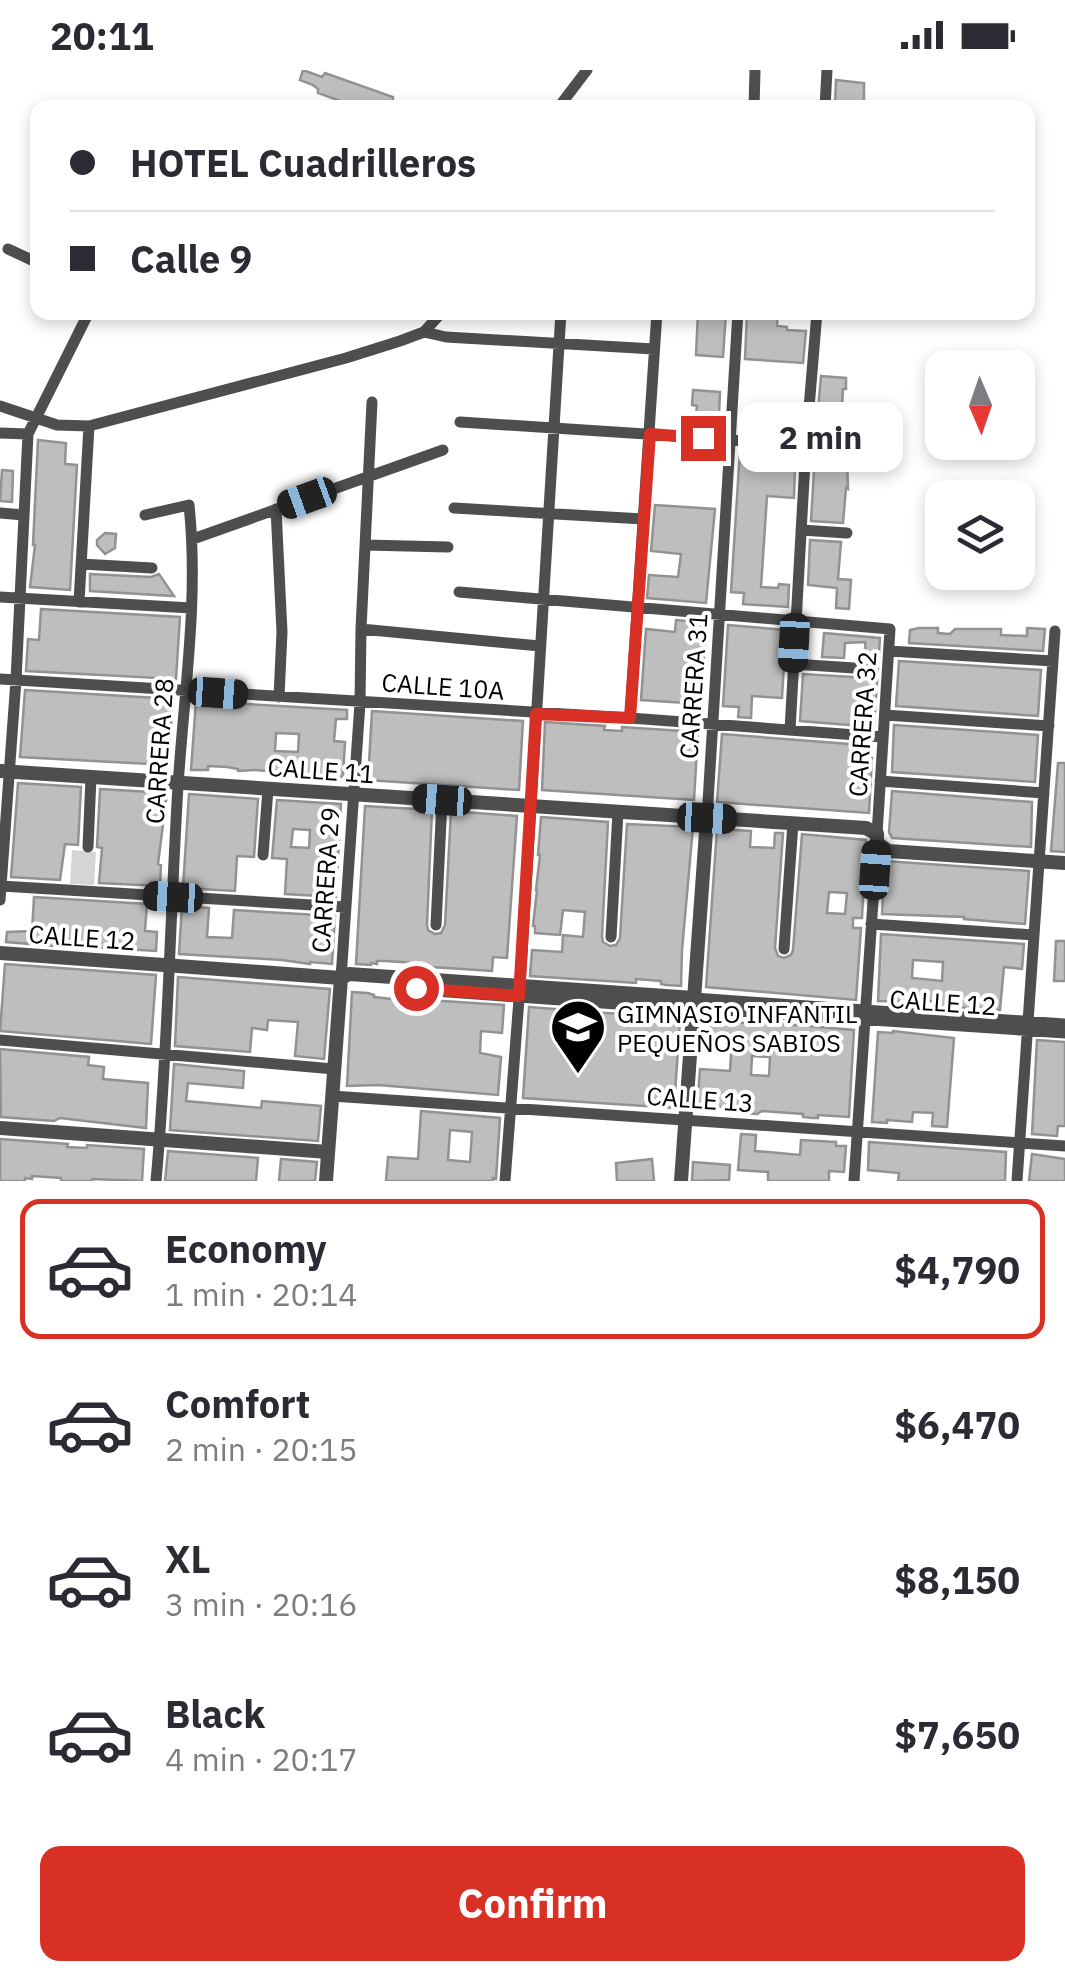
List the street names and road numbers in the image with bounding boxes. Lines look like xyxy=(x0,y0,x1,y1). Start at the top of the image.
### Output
street label: CARRERA 31 xyxy=(671,612,715,760)
street label: CARRERA 32 xyxy=(840,650,884,798)
street label: CALLE 10A xyxy=(380,665,506,707)
street label: CARRERA 28 xyxy=(137,677,181,825)
street label: CALLE 11 xyxy=(266,750,376,790)
street label: CARRERA 29 xyxy=(303,806,347,954)
street label: CALLE 12 xyxy=(27,917,137,957)
street label: CALLE 12 xyxy=(888,982,998,1022)
street label: CALLE 13 xyxy=(645,1079,755,1119)

